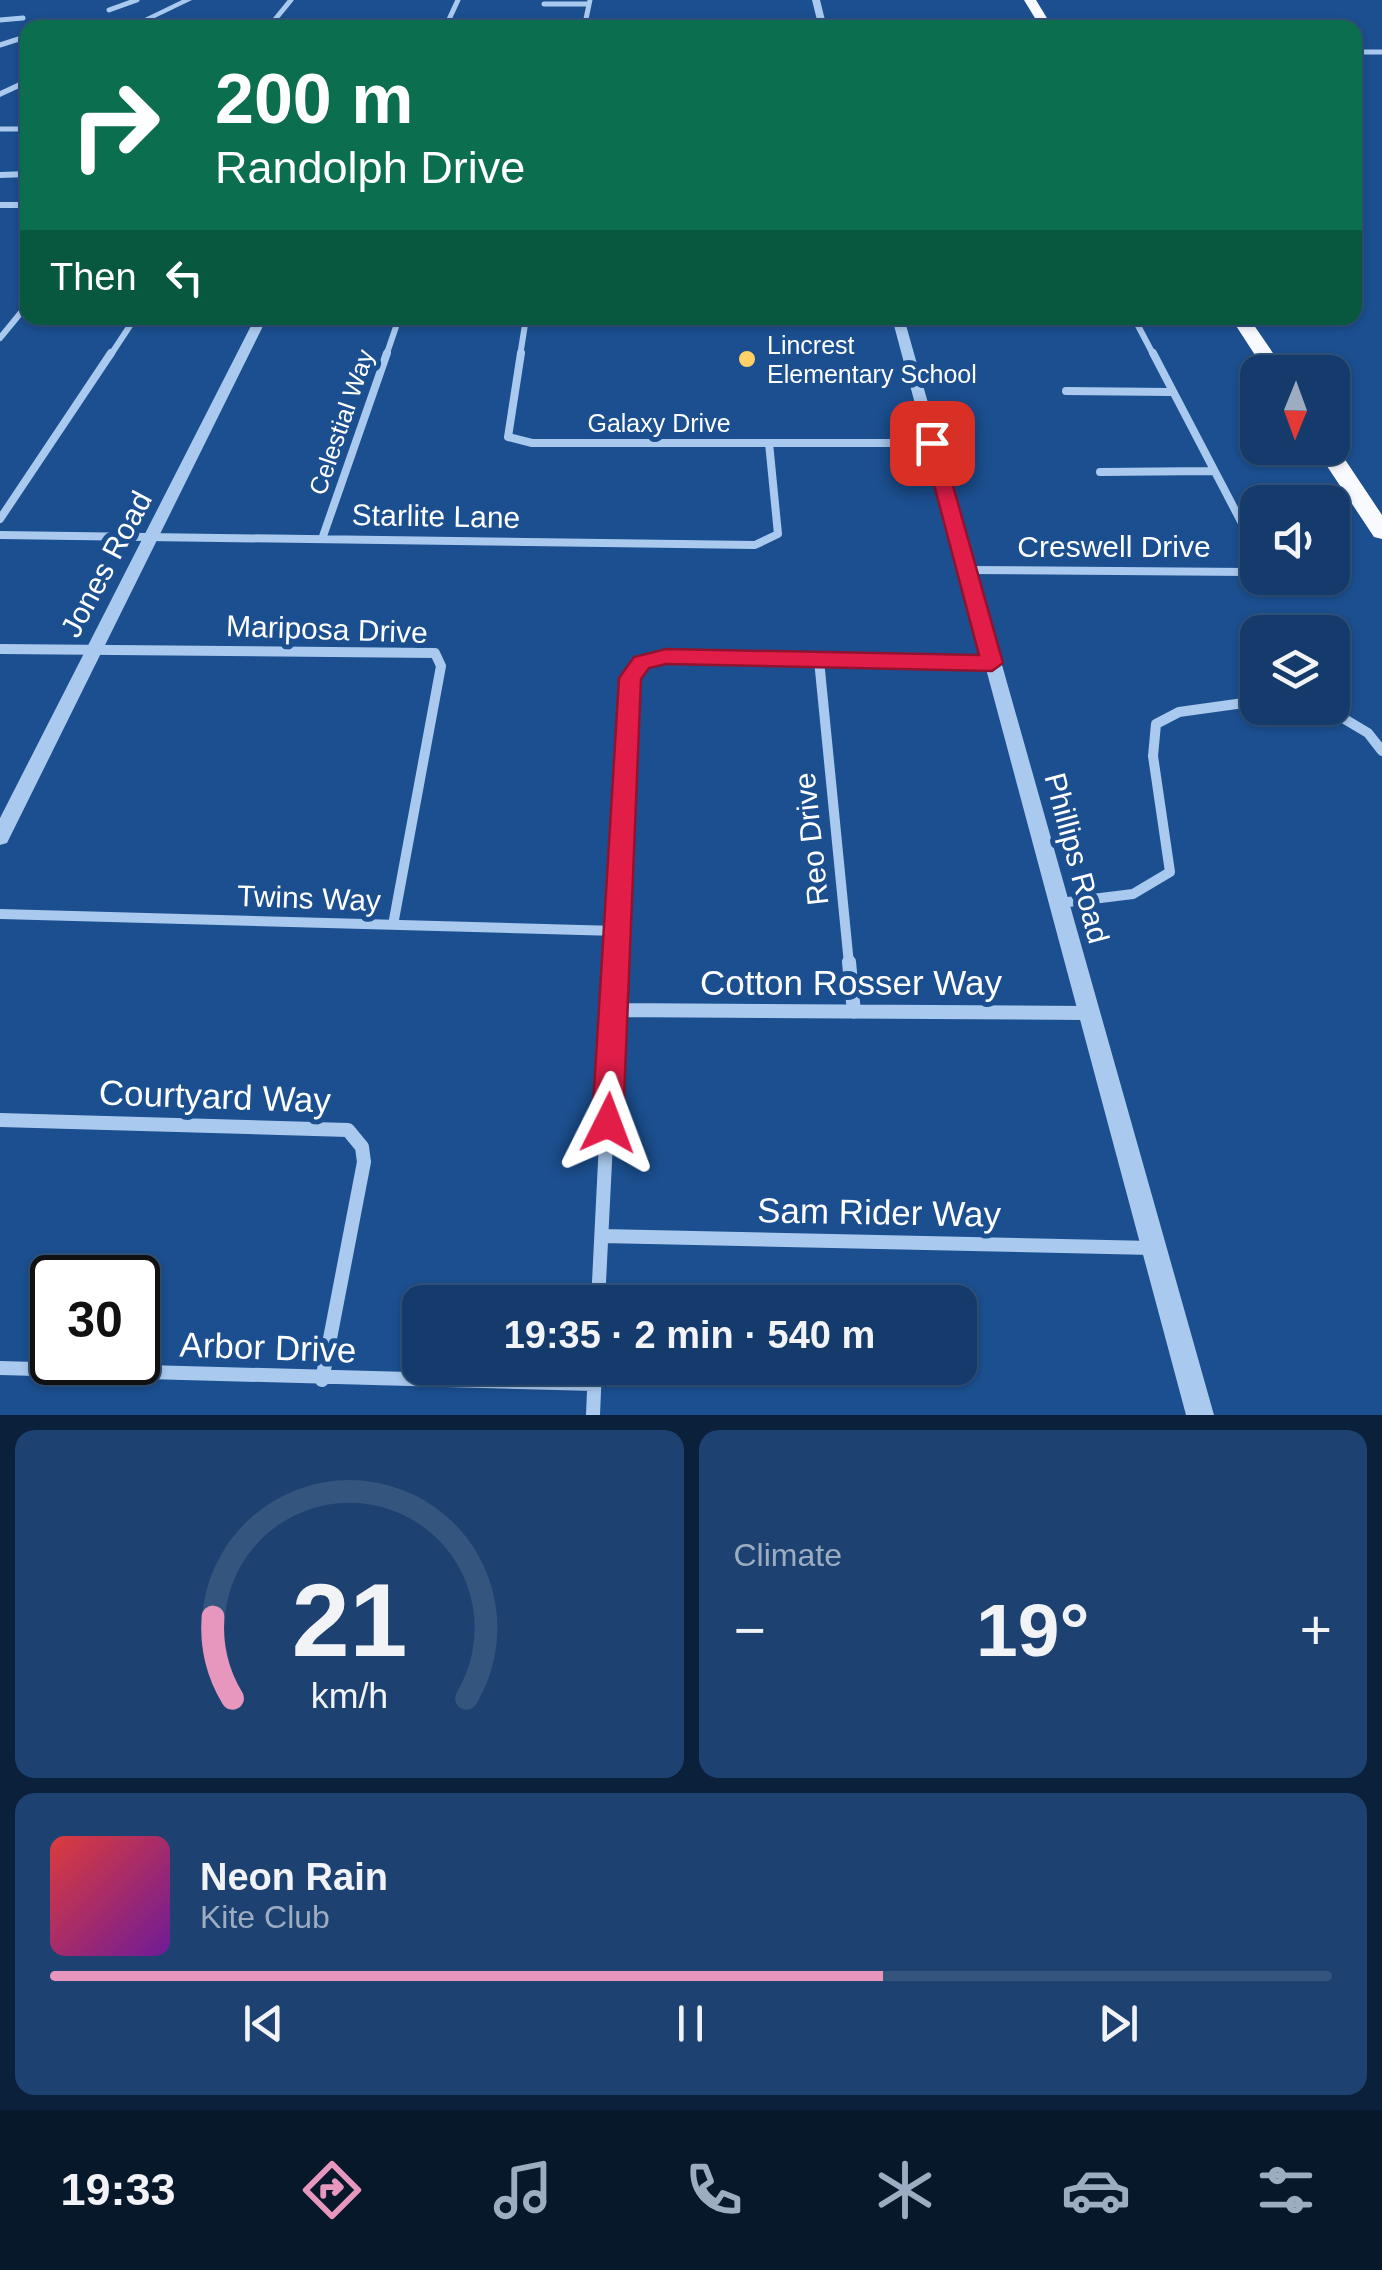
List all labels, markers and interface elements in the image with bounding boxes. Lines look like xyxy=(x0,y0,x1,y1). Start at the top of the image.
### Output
icon: right xyxy=(50,60,180,190)
text: 200 m xyxy=(215,60,413,138)
text: Randolph Drive xyxy=(215,142,525,193)
icon: left xyxy=(157,250,212,305)
text: Then xyxy=(50,256,137,298)
place label: Lincrest Elementary School xyxy=(767,331,977,388)
street label: Celestial Way xyxy=(303,345,379,498)
marker: Lincrest Elementary School xyxy=(736,348,758,370)
north arrow xyxy=(1240,355,1350,465)
map controls xyxy=(1240,355,1350,725)
pin xyxy=(890,401,975,486)
street label: Galaxy Drive xyxy=(587,409,731,437)
icon: arrive xyxy=(905,416,960,471)
button: sound xyxy=(1240,485,1350,595)
street label: Jones Road xyxy=(54,486,158,642)
street label: Starlite Lane xyxy=(351,498,521,534)
street label: Creswell Drive xyxy=(1017,530,1211,563)
street label: Mariposa Drive xyxy=(226,609,428,649)
button: layers xyxy=(1240,615,1350,725)
street label: Phillips Road xyxy=(1038,769,1116,947)
street label: Reo Drive xyxy=(788,771,834,907)
street label: Twins Way xyxy=(237,879,381,917)
street label: Cotton Rosser Way xyxy=(700,963,1003,1002)
position arrow xyxy=(556,1071,660,1175)
street label: Courtyard Way xyxy=(98,1072,332,1120)
street label: Sam Rider Way xyxy=(757,1190,1002,1234)
speed limit sign: 30 xyxy=(30,1255,160,1385)
text: 19:35 · 2 min · 540 m xyxy=(504,1314,875,1356)
street label: Arbor Drive xyxy=(179,1324,357,1370)
text: Climate xyxy=(734,1537,842,1573)
text: 21 xyxy=(291,1562,407,1678)
text: 19° xyxy=(976,1588,1089,1672)
text: − xyxy=(734,1599,766,1661)
text: + xyxy=(1300,1599,1332,1661)
text: km/h xyxy=(311,1676,388,1716)
text: Neon Rain xyxy=(200,1856,388,1898)
text: Kite Club xyxy=(200,1899,330,1935)
icon: previous xyxy=(236,1996,291,2051)
icon: pause xyxy=(663,1996,718,2051)
icon: next xyxy=(1091,1996,1146,2051)
icon: directions xyxy=(297,2155,367,2225)
icon: music xyxy=(488,2155,558,2225)
icon: phone xyxy=(679,2155,749,2225)
icon: climate xyxy=(870,2155,940,2225)
icon: car xyxy=(1061,2155,1131,2225)
icon: filters xyxy=(1251,2155,1321,2225)
text: 19:33 xyxy=(60,2164,176,2215)

